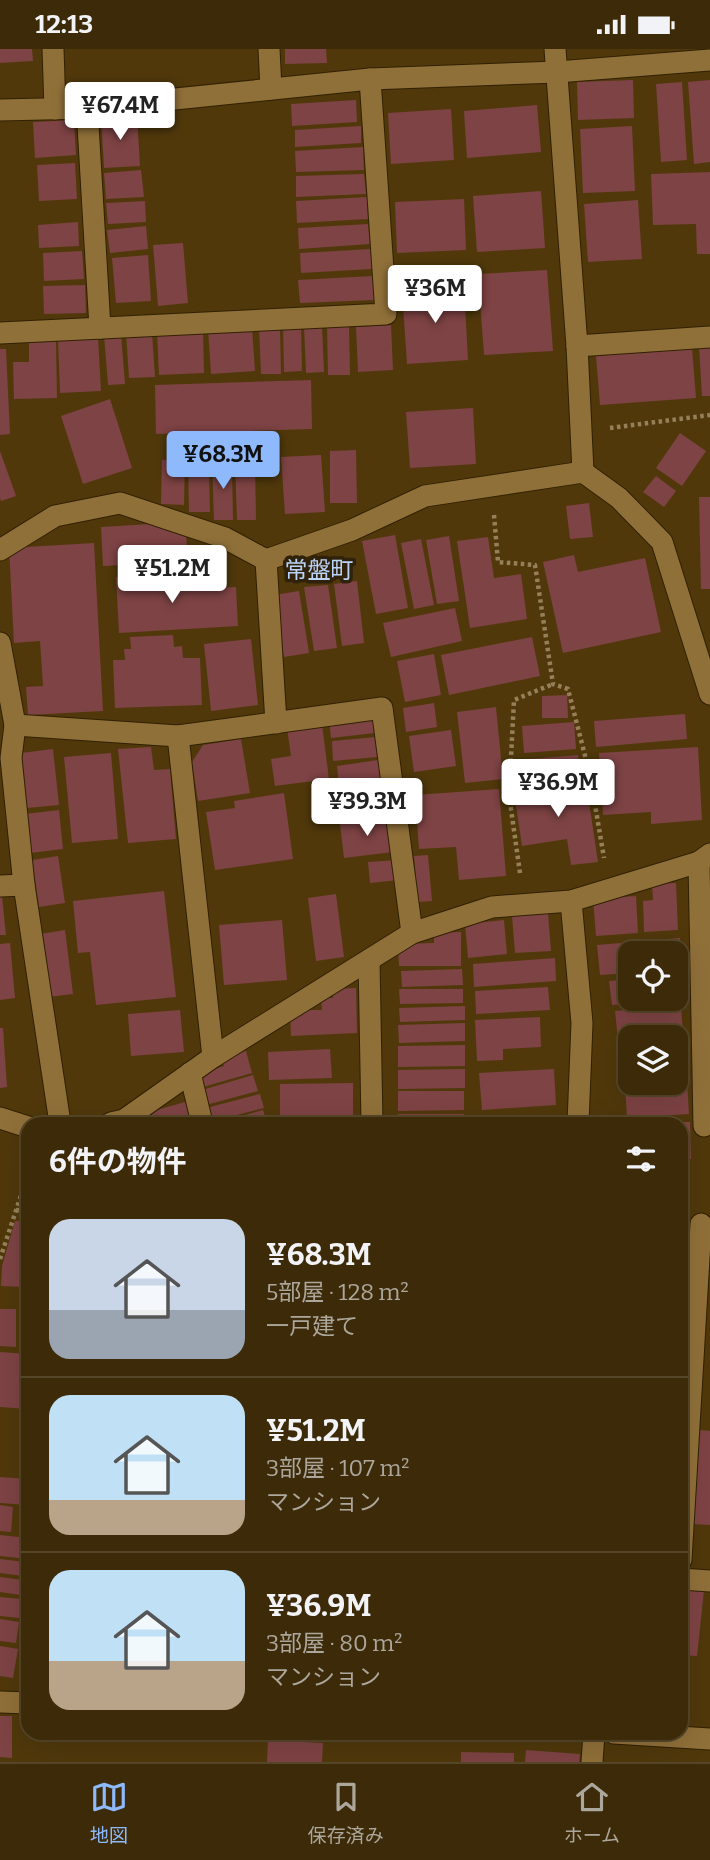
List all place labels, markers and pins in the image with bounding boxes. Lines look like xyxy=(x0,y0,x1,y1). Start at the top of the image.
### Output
pin: ¥67.4M xyxy=(63,83,177,142)
pin: ¥36M xyxy=(394,265,476,325)
pin: ¥68.3M xyxy=(166,431,280,491)
pin: ¥51.2M xyxy=(115,545,229,605)
pin: ¥36.9M xyxy=(501,759,615,819)
pin: ¥39.3M xyxy=(310,779,424,838)

